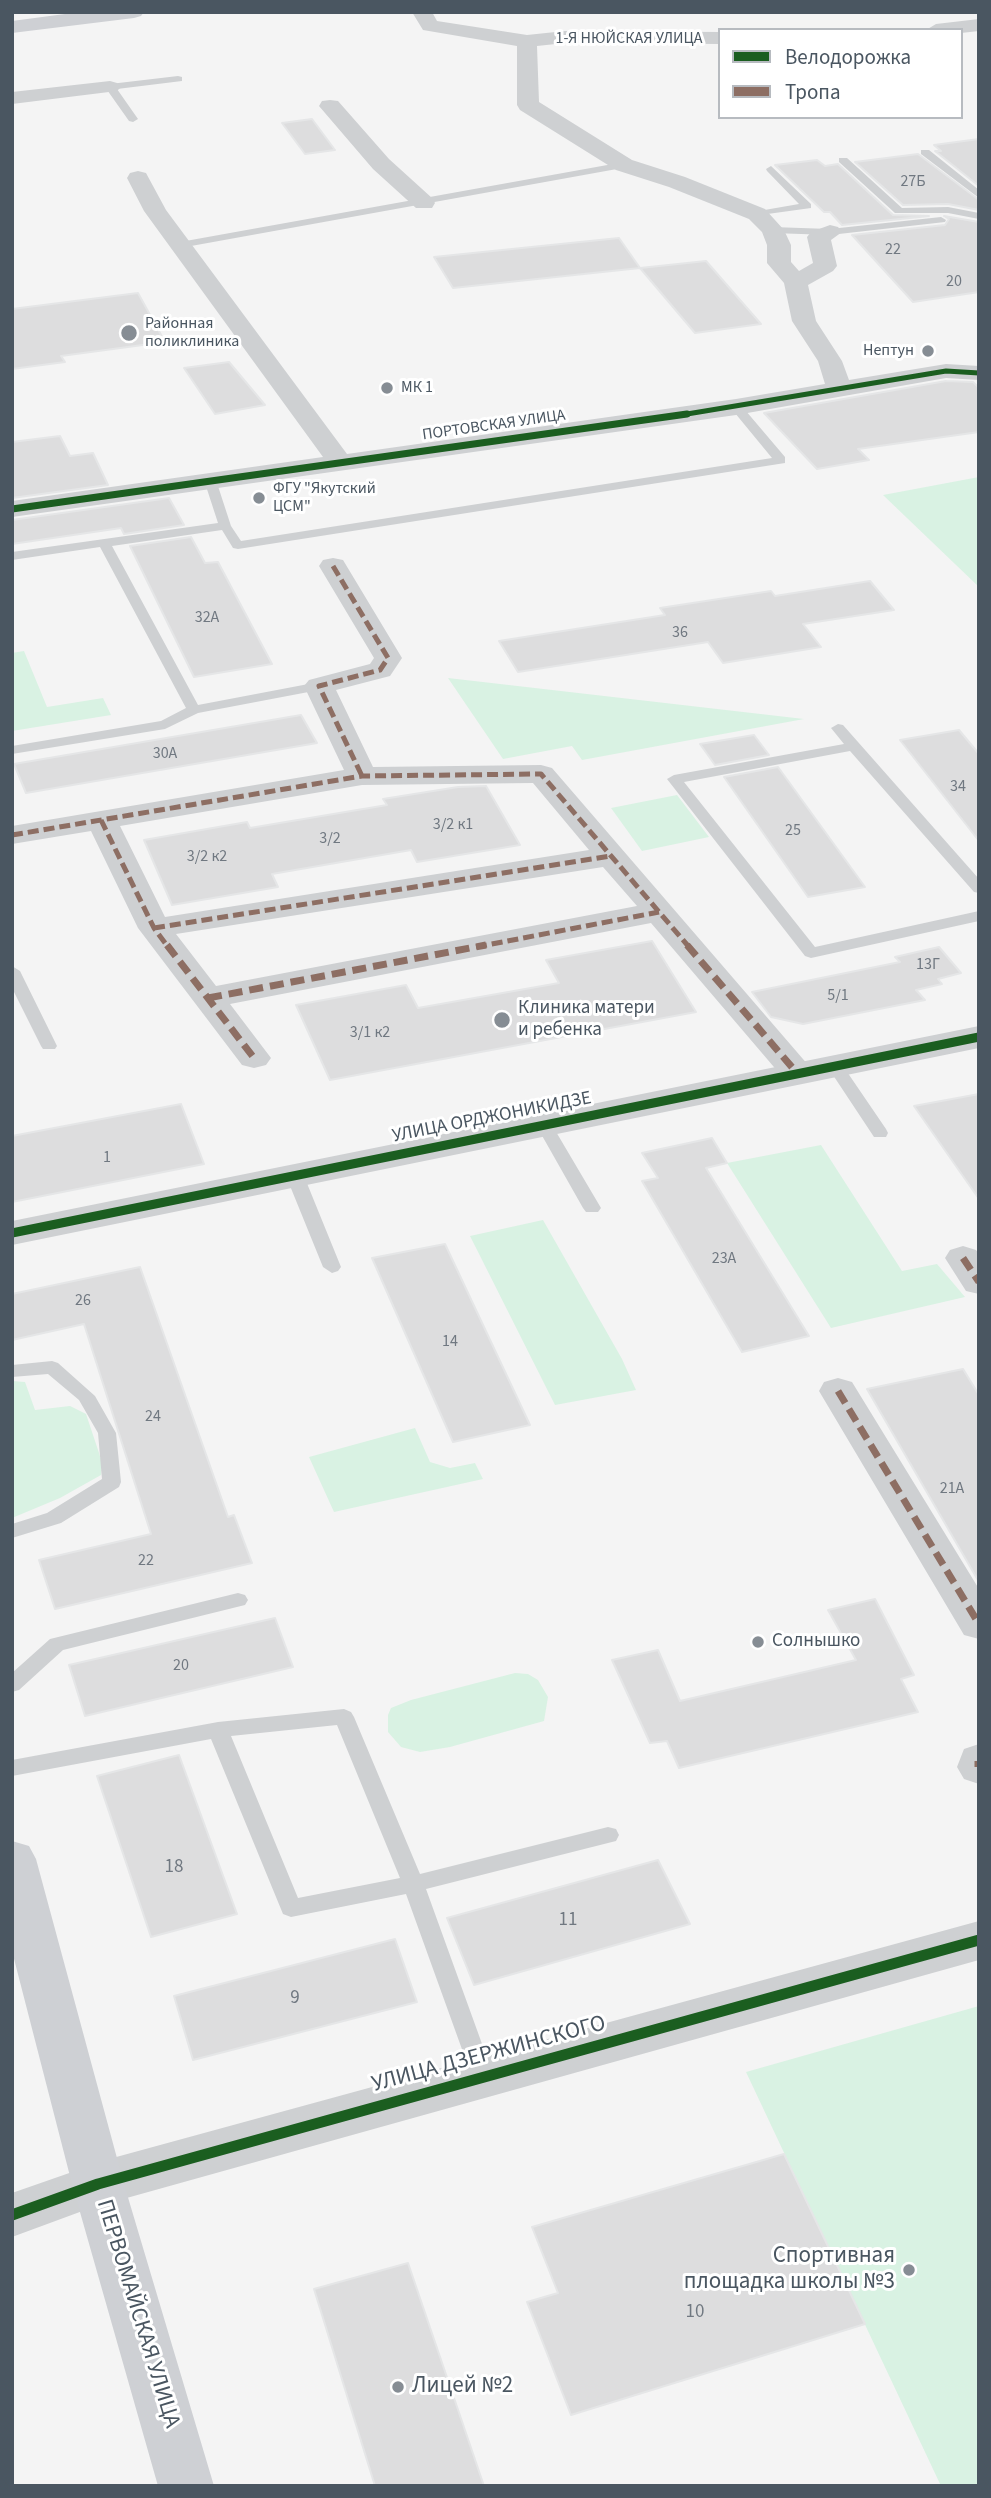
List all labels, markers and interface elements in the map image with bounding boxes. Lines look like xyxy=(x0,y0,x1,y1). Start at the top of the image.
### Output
legend xyxy=(718,28,963,119)
street label: 1-Я НЮЙСКАЯ УЛИЦА xyxy=(556,29,702,49)
text: Велодорожка xyxy=(785,42,911,72)
text: Тропа xyxy=(785,77,841,107)
house number: 27Б xyxy=(900,172,926,192)
house number: 22 xyxy=(885,240,901,260)
house number: 20 xyxy=(946,272,962,292)
place label: Районная поликлиника xyxy=(145,314,239,352)
marker: Районная поликлиника xyxy=(119,323,139,343)
place label: Нептун xyxy=(863,341,914,361)
marker: Нептун xyxy=(920,343,936,359)
place label: МК 1 xyxy=(401,378,433,398)
marker: МК 1 xyxy=(379,380,395,396)
street label: ПОРТОВСКАЯ УЛИЦА xyxy=(421,406,567,446)
place label: ФГУ "Якутский ЦСМ" xyxy=(273,479,376,517)
marker: ФГУ "Якутский ЦСМ" xyxy=(251,490,267,506)
house number: 32А xyxy=(195,608,219,628)
house number: 36 xyxy=(672,623,688,643)
house number: 30А xyxy=(153,744,177,764)
house number: 34 xyxy=(950,777,966,797)
house number: 3/2 к1 xyxy=(433,815,473,835)
house number: 25 xyxy=(785,821,801,841)
house number: 3/2 xyxy=(319,829,341,849)
house number: 3/2 к2 xyxy=(187,847,227,867)
house number: 13Г xyxy=(916,955,940,975)
house number: 5/1 xyxy=(827,986,849,1006)
place label: Клиника матери и ребенка xyxy=(518,998,655,1042)
marker: Клиника матери и ребенка xyxy=(492,1010,512,1030)
house number: 3/1 к2 xyxy=(350,1023,390,1043)
street label: УЛИЦА ОРДЖОНИКИДЗЕ xyxy=(390,1087,594,1149)
house number: 1 xyxy=(103,1148,111,1168)
house number: 23А xyxy=(712,1249,736,1269)
house number: 26 xyxy=(75,1291,91,1311)
house number: 14 xyxy=(442,1332,458,1352)
house number: 24 xyxy=(145,1407,161,1427)
house number: 21А xyxy=(940,1479,964,1499)
house number: 22 xyxy=(138,1551,154,1571)
place label: Солнышко xyxy=(772,1631,860,1653)
marker: Солнышко xyxy=(750,1634,766,1650)
house number: 20 xyxy=(173,1656,189,1676)
house number: 18 xyxy=(165,1857,183,1879)
house number: 11 xyxy=(559,1910,577,1932)
house number: 9 xyxy=(290,1988,300,2010)
street label: УЛИЦА ДЗЕРЖИНСКОГО xyxy=(369,2010,609,2100)
street label: ПЕРВОМАЙСКАЯ УЛИЦА xyxy=(89,2197,185,2431)
place label: Спортивная площадка школы №3 xyxy=(684,2243,895,2297)
marker: Спортивная площадка школы №3 xyxy=(901,2262,917,2278)
house number: 10 xyxy=(686,2302,704,2324)
place label: Лицей №2 xyxy=(412,2373,513,2401)
marker: Лицей №2 xyxy=(390,2379,406,2395)

